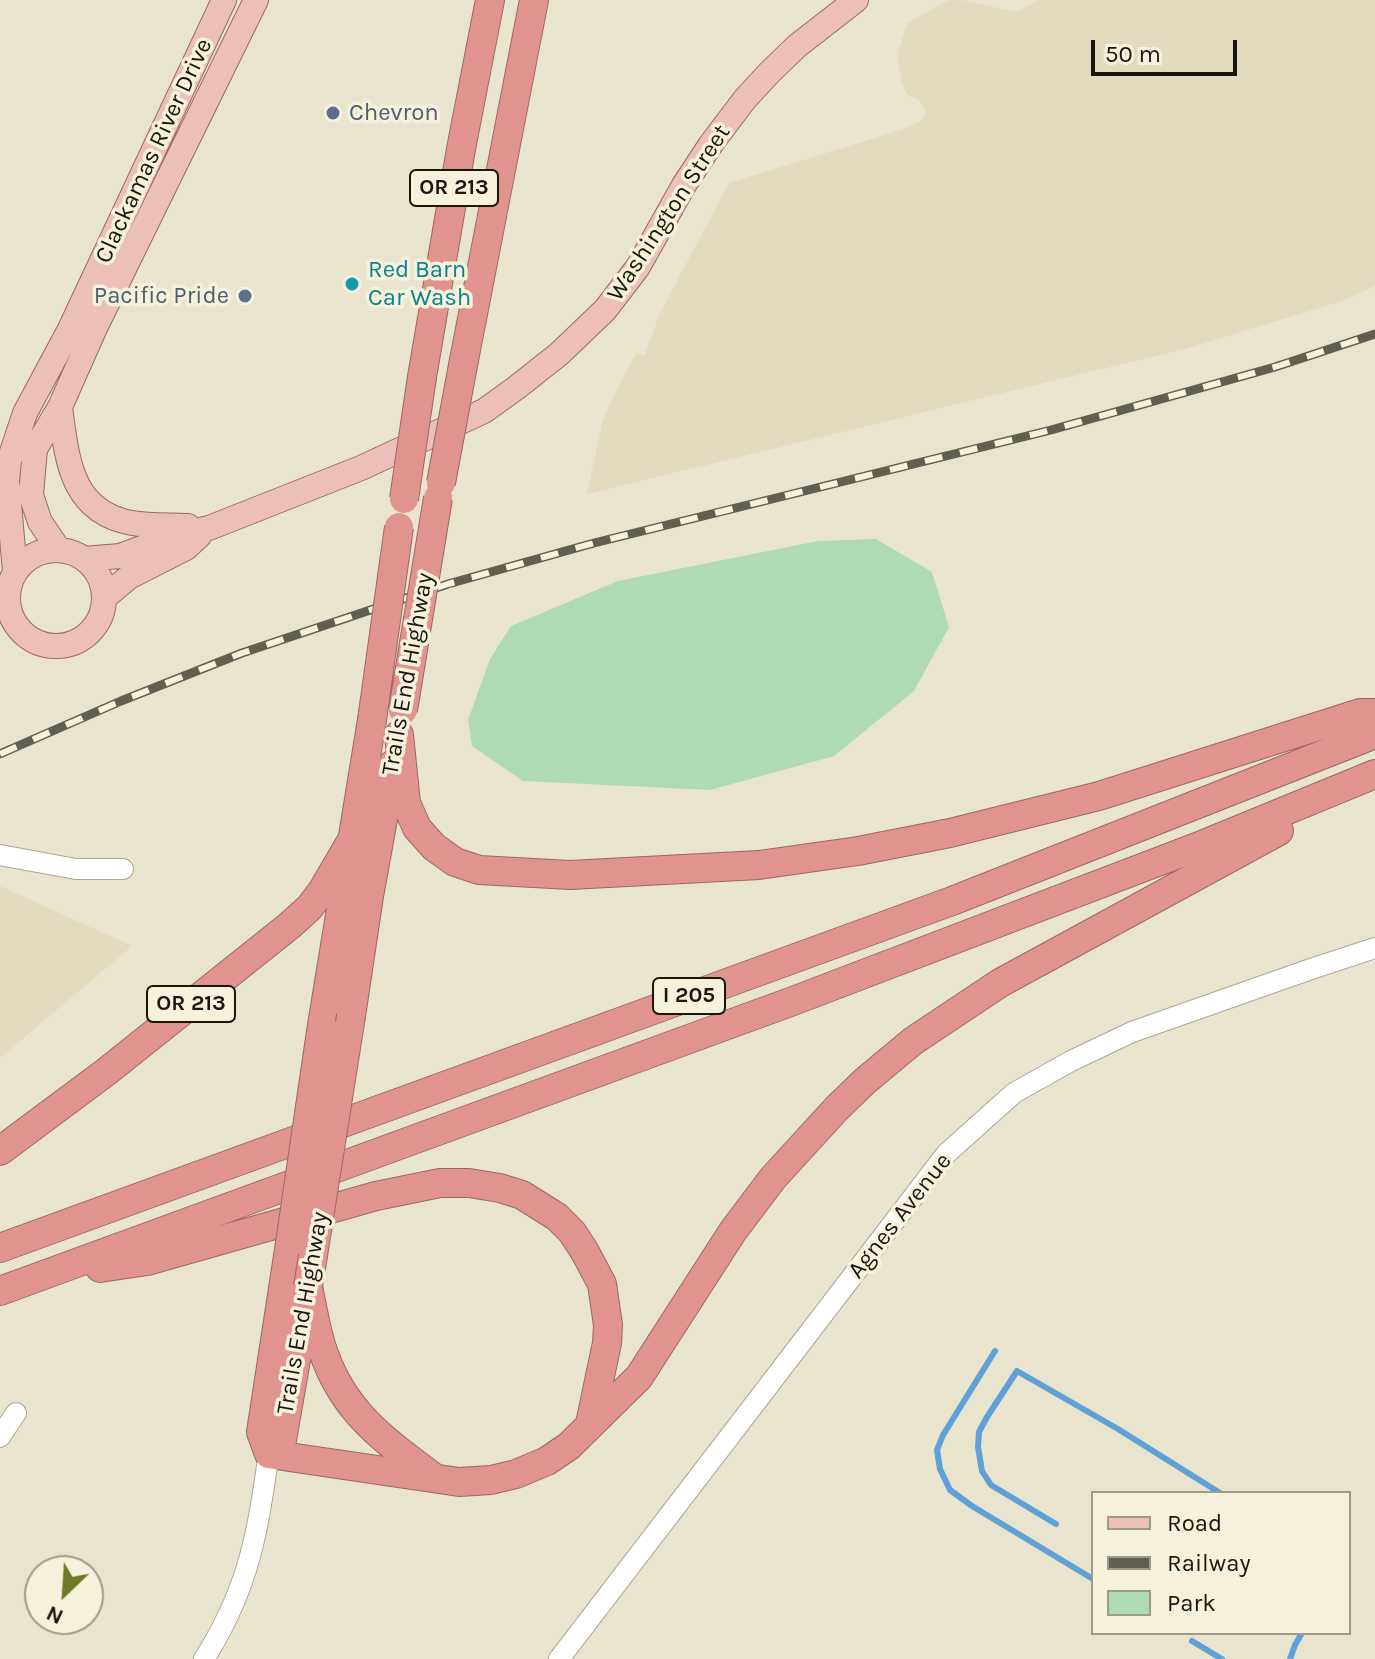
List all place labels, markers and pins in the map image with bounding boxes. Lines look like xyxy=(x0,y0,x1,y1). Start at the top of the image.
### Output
place label: Chevron xyxy=(349,99,439,127)
marker: Chevron xyxy=(324,104,342,122)
place label: Red Barn Car Wash xyxy=(368,256,471,312)
marker: Red Barn Car Wash xyxy=(343,275,361,293)
place label: Pacific Pride xyxy=(94,282,229,310)
marker: Pacific Pride xyxy=(236,287,254,305)

